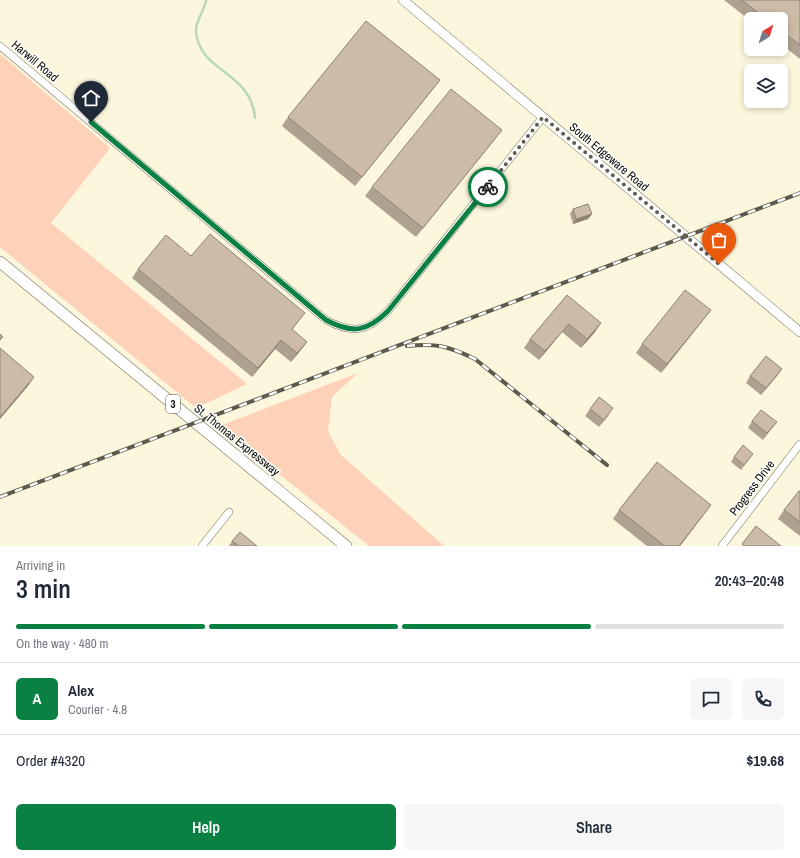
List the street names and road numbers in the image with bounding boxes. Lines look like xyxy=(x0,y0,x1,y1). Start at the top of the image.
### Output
street label: Harwill Road xyxy=(8,37,62,85)
street label: South Edgeware Road xyxy=(566,119,652,195)
road number: 3 xyxy=(166,395,180,413)
street label: St. Thomas Expressway xyxy=(191,400,283,480)
street label: Progress Drive xyxy=(726,457,778,519)

